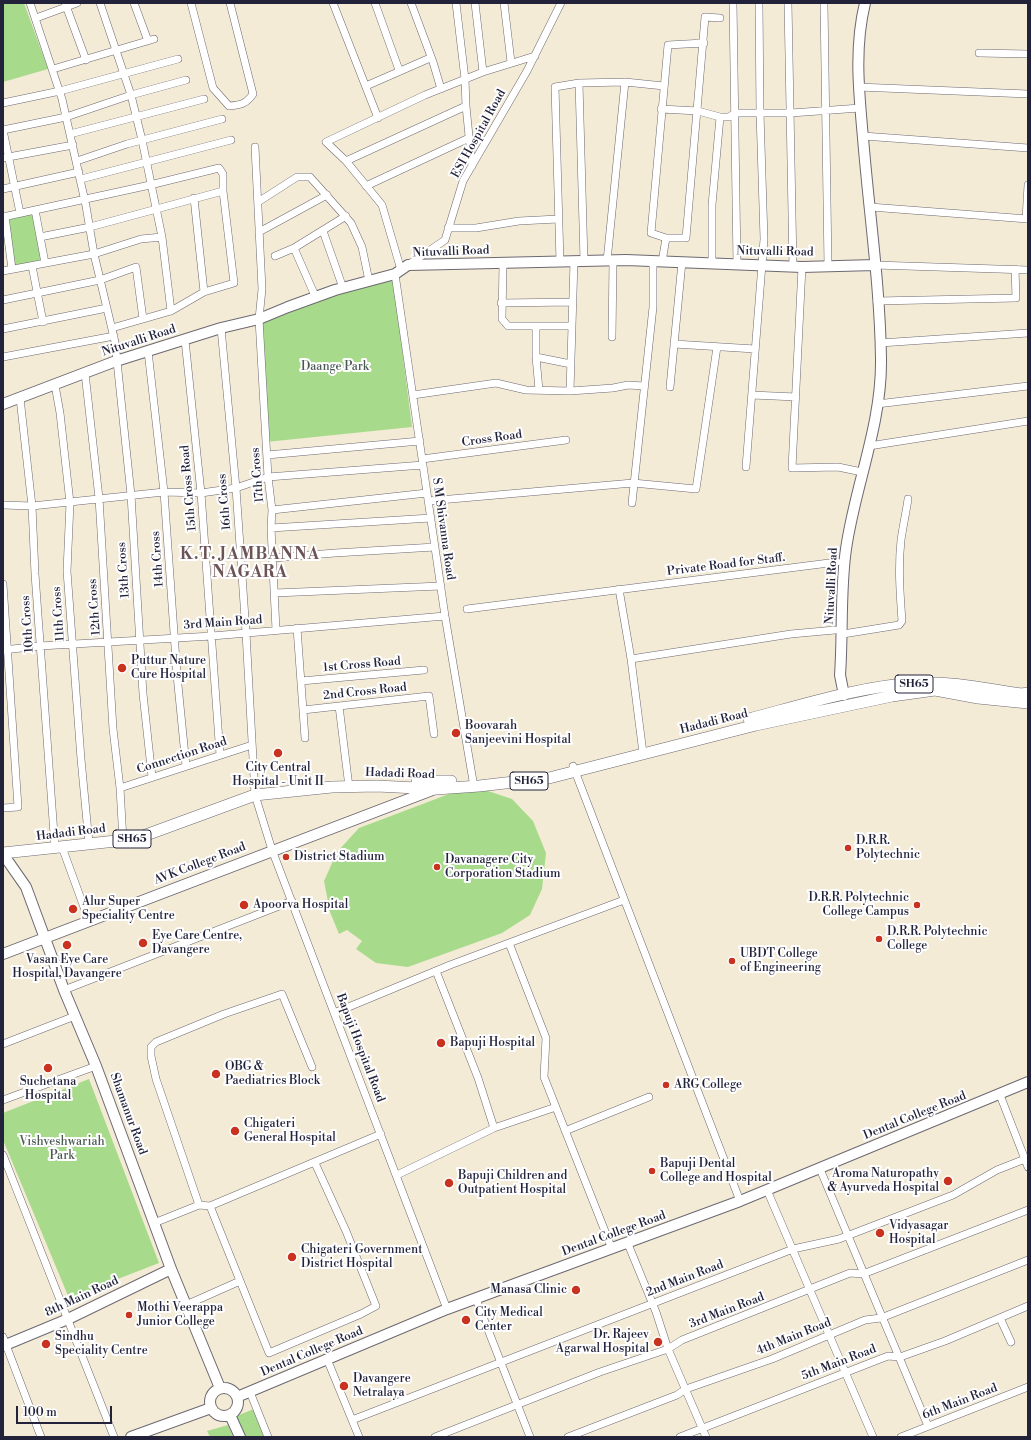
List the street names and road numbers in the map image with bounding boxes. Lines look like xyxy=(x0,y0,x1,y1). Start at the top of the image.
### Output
street label: ESI Hospital Road xyxy=(449,87,509,181)
street label: Nituvalli Road xyxy=(412,243,490,261)
street label: Nituvalli Road xyxy=(736,244,814,260)
street label: Nituvalli Road xyxy=(100,322,178,360)
street label: Cross Road xyxy=(461,428,523,450)
street label: 15th Cross Road xyxy=(178,444,200,532)
street label: 17th Cross xyxy=(248,447,268,503)
street label: 16th Cross xyxy=(215,473,235,531)
street label: S M Shivanna Road xyxy=(429,477,457,581)
street label: 14th Cross xyxy=(149,530,167,588)
street label: 13th Cross xyxy=(115,541,133,599)
street label: Nituvalli Road xyxy=(823,547,841,625)
street label: Private Road for Staff. xyxy=(666,551,786,579)
street label: 12th Cross xyxy=(86,578,104,636)
street label: 11th Cross xyxy=(50,586,68,642)
street label: 10th Cross xyxy=(19,595,37,653)
street label: 3rd Main Road xyxy=(183,613,263,633)
street label: 1st Cross Road xyxy=(322,654,402,676)
road number: SH65 xyxy=(895,675,933,693)
street label: 2nd Cross Road xyxy=(322,680,408,704)
street label: Hadadi Road xyxy=(678,707,750,737)
street label: Connection Road xyxy=(135,735,229,777)
street label: Hadadi Road xyxy=(365,766,435,782)
road number: SH65 xyxy=(510,772,548,790)
street label: Hadadi Road xyxy=(36,822,106,844)
road number: SH65 xyxy=(113,830,151,848)
street label: AVK College Road xyxy=(152,840,248,888)
street label: Bapuji Hospital Road xyxy=(333,992,387,1104)
street label: Shamanur Road xyxy=(106,1071,150,1157)
street label: Dental College Road xyxy=(861,1089,969,1143)
street label: Dental College Road xyxy=(560,1208,668,1260)
street label: 2nd Main Road xyxy=(644,1258,726,1300)
street label: 8th Main Road xyxy=(43,1274,121,1320)
street label: 3rd Main Road xyxy=(688,1290,766,1332)
street label: 4th Main Road xyxy=(755,1315,833,1359)
street label: Dental College Road xyxy=(259,1324,365,1380)
street label: 5th Main Road xyxy=(800,1342,878,1384)
street label: 6th Main Road xyxy=(920,1381,1000,1423)

